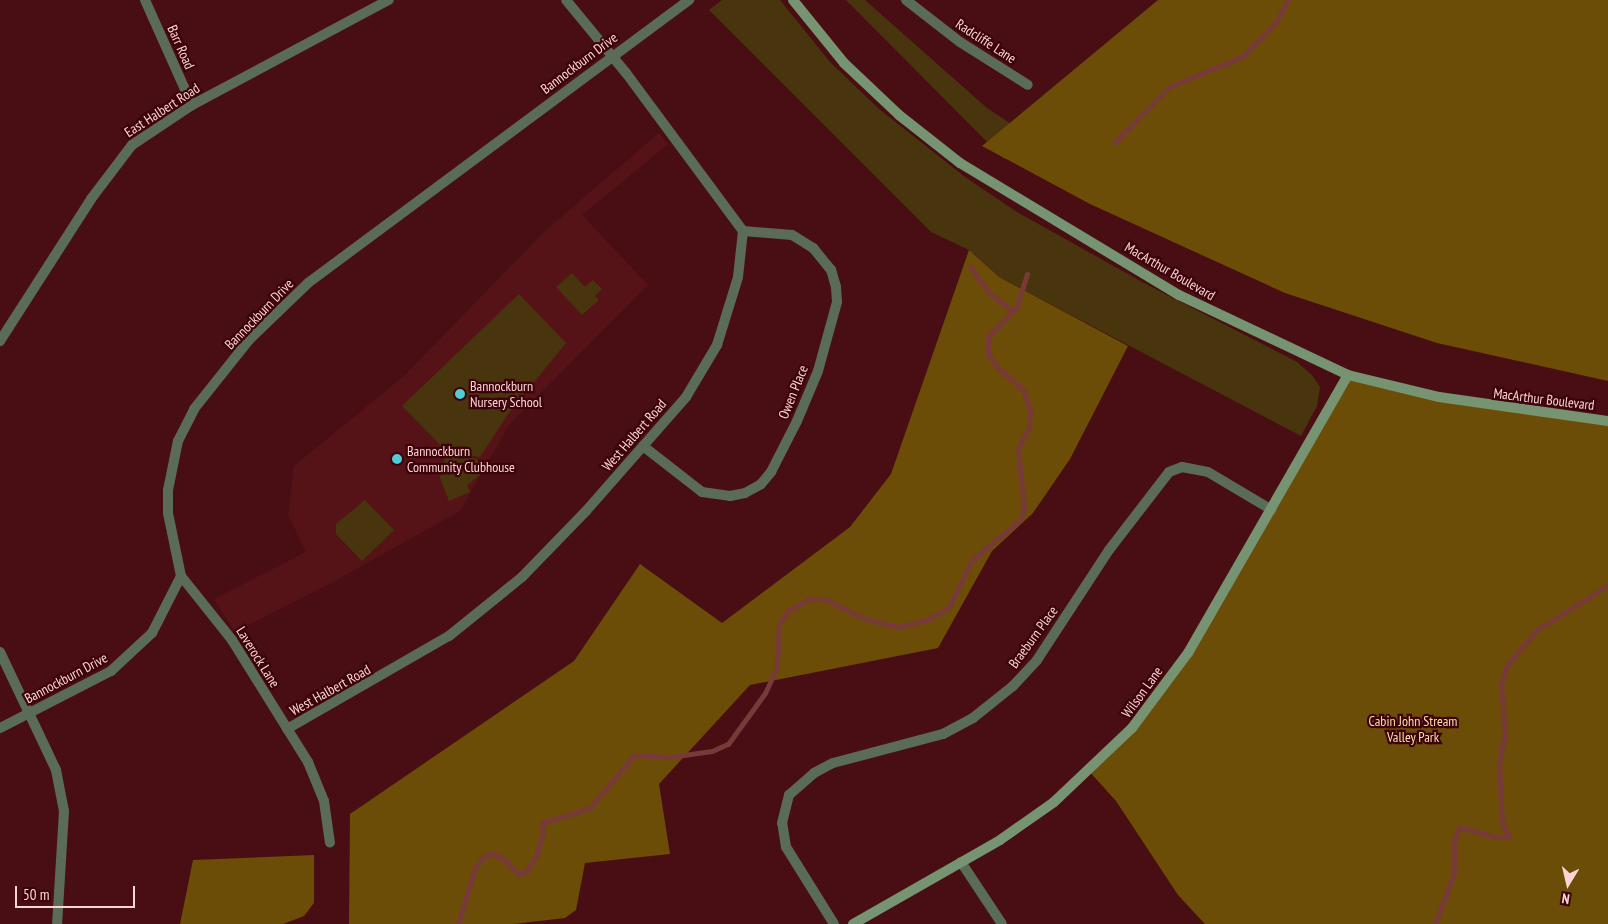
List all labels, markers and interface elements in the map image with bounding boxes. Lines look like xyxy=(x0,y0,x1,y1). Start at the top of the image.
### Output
street label: Radcliffe Lane xyxy=(953,15,1019,67)
street label: Barr Road xyxy=(164,22,198,72)
street label: Bannockburn Drive xyxy=(537,29,621,97)
street label: East Halbert Road xyxy=(121,79,203,141)
street label: MacArthur Boulevard xyxy=(1122,238,1218,304)
street label: Bannockburn Drive xyxy=(221,275,297,353)
street label: Owen Place xyxy=(775,363,811,421)
place label: Bannockburn Nursery School xyxy=(470,378,543,411)
street label: MacArthur Boulevard xyxy=(1493,384,1595,414)
marker: Bannockburn Nursery School xyxy=(454,388,466,400)
street label: West Halbert Road xyxy=(598,396,670,474)
place label: Bannockburn Community Clubhouse xyxy=(407,443,515,476)
marker: Bannockburn Community Clubhouse xyxy=(391,453,403,465)
street label: Braeburn Place xyxy=(1005,603,1061,671)
street label: Laverock Lane xyxy=(233,623,283,691)
street label: Bannockburn Drive xyxy=(22,649,110,707)
street label: West Halbert Road xyxy=(287,661,373,719)
street label: Wilson Lane xyxy=(1118,663,1166,721)
park label: Cabin John Stream Valley Park xyxy=(1369,713,1457,746)
north arrow xyxy=(1543,859,1593,909)
scale bar xyxy=(18,876,138,908)
text: 50 m xyxy=(23,885,49,904)
text: N xyxy=(1561,889,1571,908)

